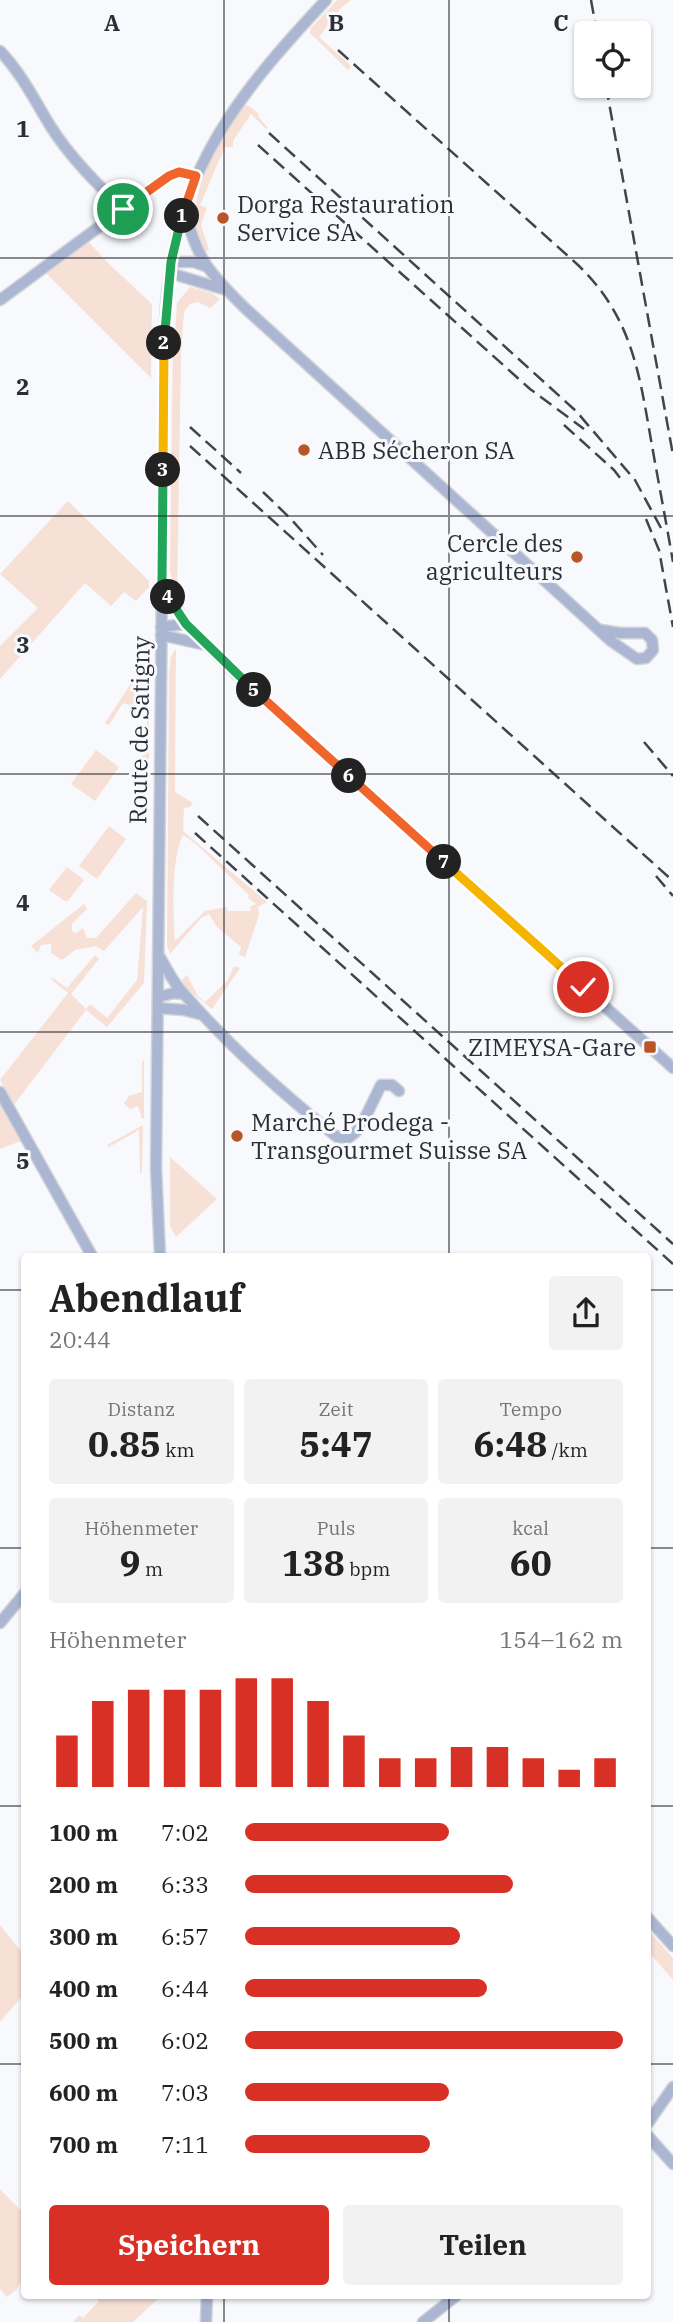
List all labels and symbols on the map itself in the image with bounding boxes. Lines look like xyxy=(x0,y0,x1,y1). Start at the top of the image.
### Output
text: A xyxy=(104,7,120,37)
text: B xyxy=(328,7,344,37)
text: C xyxy=(553,7,569,37)
text: 1 xyxy=(16,113,30,143)
pin xyxy=(93,179,153,239)
place label: Dorga Restauration Service SA xyxy=(237,188,455,248)
pin: 1 xyxy=(164,198,200,234)
marker: Dorga Restauration Service SA xyxy=(215,210,231,226)
pin: 2 xyxy=(146,326,182,360)
text: 2 xyxy=(16,371,30,401)
place label: ABB Sécheron SA xyxy=(318,434,515,466)
marker: ABB Sécheron SA xyxy=(296,442,312,458)
pin: 3 xyxy=(146,452,180,488)
place label: Cercle des agriculteurs xyxy=(426,527,563,587)
marker: Cercle des agriculteurs xyxy=(569,549,585,565)
pin: 4 xyxy=(150,580,186,614)
text: 3 xyxy=(16,629,30,659)
street label: Route de Satigny xyxy=(121,636,157,824)
pin: 5 xyxy=(236,672,272,708)
pin: 6 xyxy=(332,758,366,794)
pin: 7 xyxy=(426,844,462,880)
text: 4 xyxy=(16,887,30,917)
pin xyxy=(553,957,613,1017)
place label: ZIMEYSA-Gare xyxy=(468,1031,636,1063)
marker: ZIMEYSA-Gare xyxy=(642,1039,658,1055)
place label: Marché Prodega - Transgourmet Suisse SA xyxy=(251,1106,528,1166)
marker: Marché Prodega - Transgourmet Suisse SA xyxy=(229,1128,245,1144)
text: 5 xyxy=(16,1145,30,1175)

